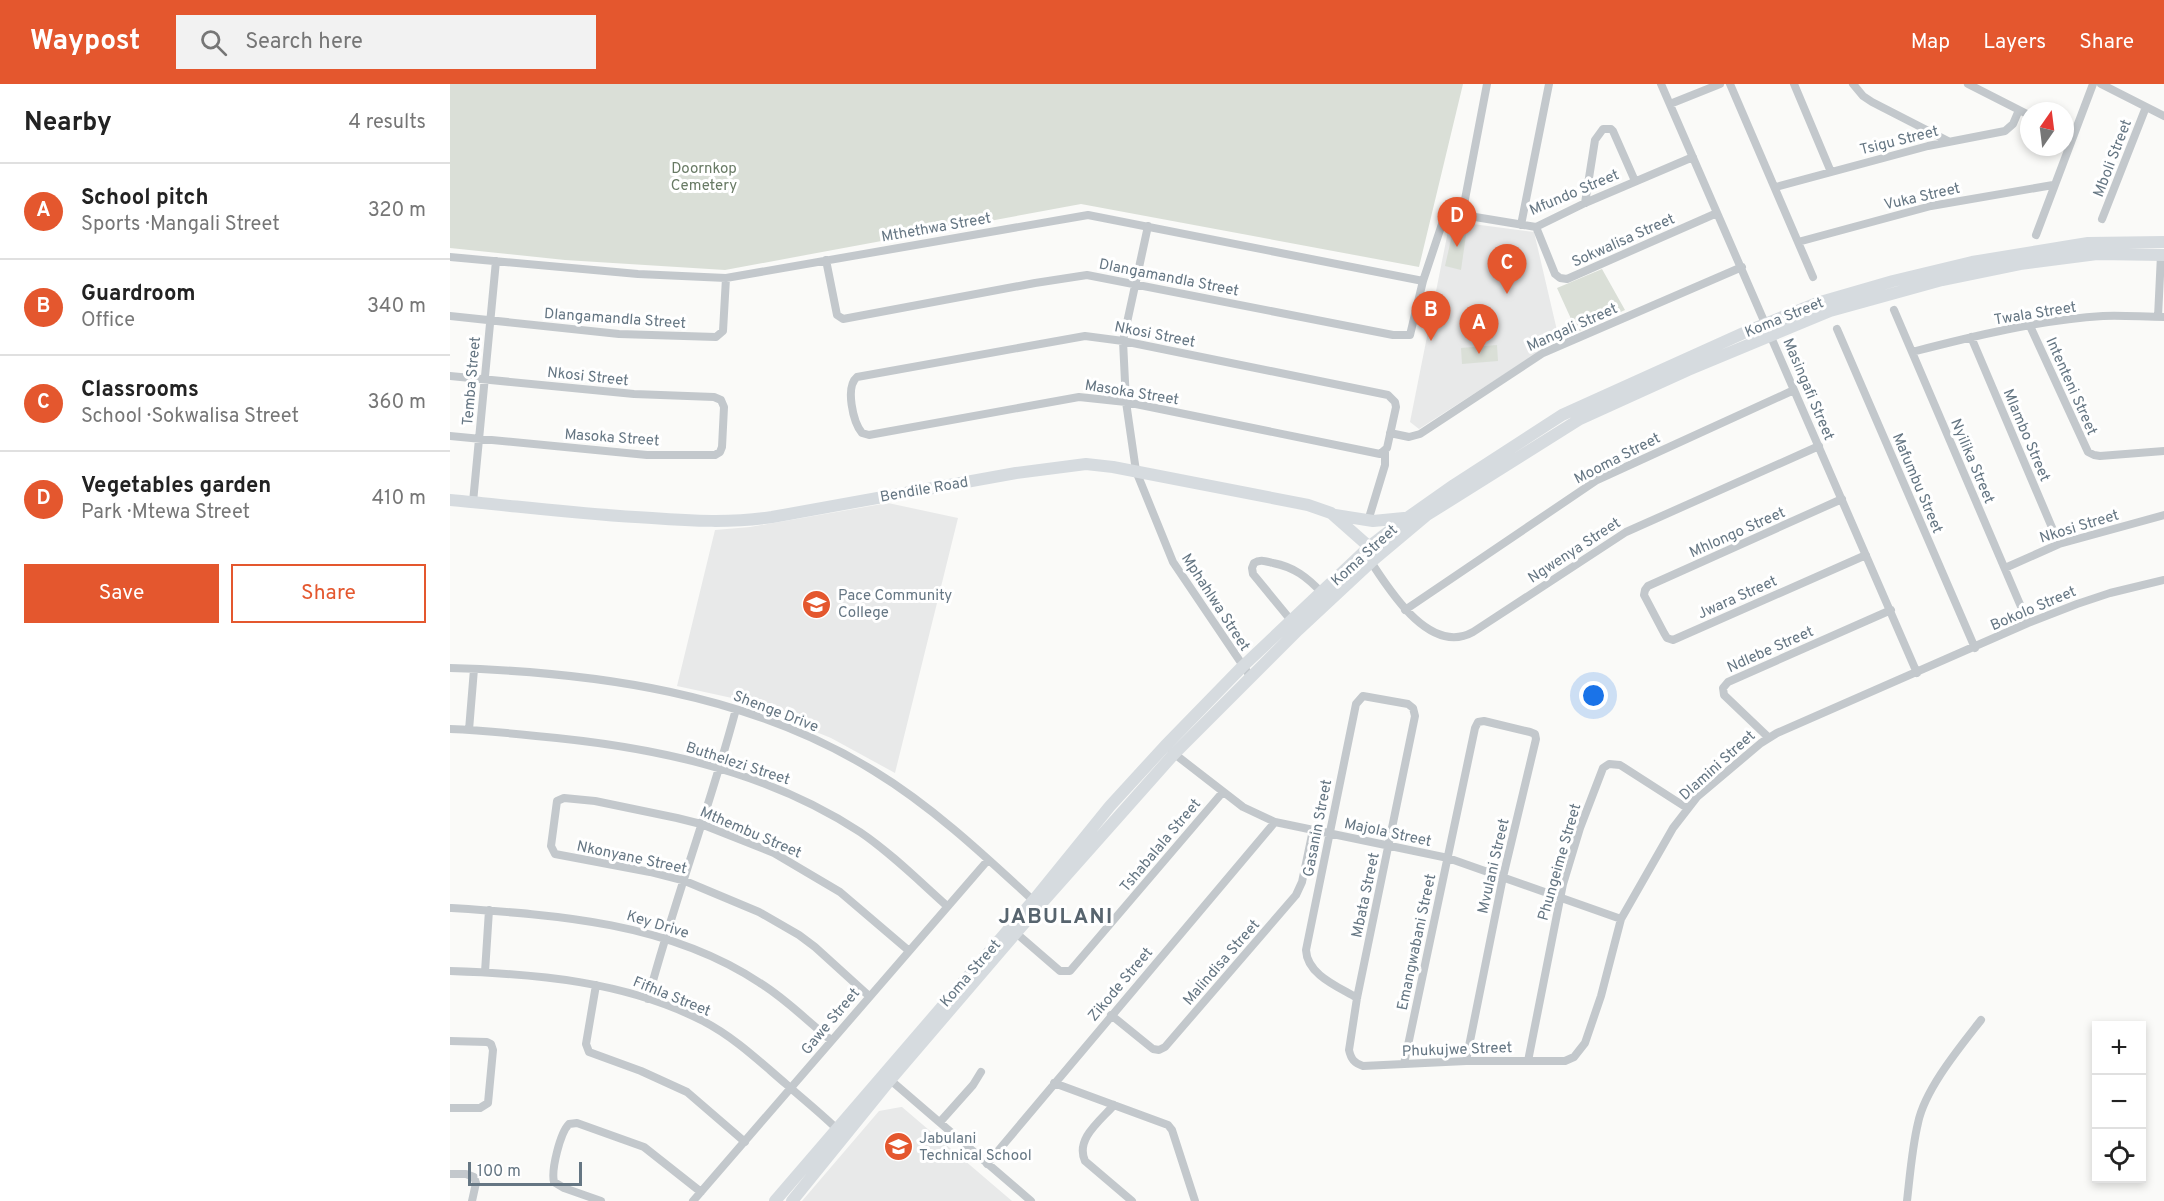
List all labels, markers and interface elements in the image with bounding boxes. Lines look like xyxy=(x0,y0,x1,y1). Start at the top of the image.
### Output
search box xyxy=(176,15,596,69)
text: Waypost xyxy=(30,24,140,60)
icon: search xyxy=(197,26,230,59)
text: Search here xyxy=(245,29,363,56)
text: Map xyxy=(1911,29,1950,56)
text: Layers xyxy=(1983,29,2046,56)
text: Share xyxy=(2079,29,2134,56)
north arrow xyxy=(2020,102,2074,156)
text: Nearby xyxy=(24,107,112,140)
text: 4 results xyxy=(349,110,426,136)
street label: Mboli Street xyxy=(2090,117,2137,200)
street label: Tsigu Street xyxy=(1858,123,1941,160)
park label: Doornkop Cemetery xyxy=(671,160,737,196)
street label: Mfundo Street xyxy=(1527,166,1622,221)
street label: Vuka Street xyxy=(1882,179,1962,215)
text: School pitch xyxy=(81,185,209,212)
text: A xyxy=(36,198,51,224)
text: 320 m xyxy=(368,198,426,224)
pin: D xyxy=(1438,198,1476,247)
street label: Mthethwa Street xyxy=(880,209,993,247)
street label: Sokwalisa Street xyxy=(1569,210,1678,273)
text: Sports · Mangali Street xyxy=(81,212,280,238)
pin: C xyxy=(1488,244,1526,294)
street label: Dlangamandla Street xyxy=(1097,256,1240,301)
text: Guardroom xyxy=(81,281,195,308)
pin: B xyxy=(1412,292,1450,341)
text: B xyxy=(37,294,50,320)
text: 340 m xyxy=(367,294,426,320)
street label: Koma Street xyxy=(1742,294,1827,343)
street label: Twala Street xyxy=(1993,299,2078,330)
street label: Mangali Street xyxy=(1524,300,1621,357)
pin: A xyxy=(1460,304,1498,354)
street label: Dlangamandla Street xyxy=(543,305,686,334)
text: Office xyxy=(81,308,135,334)
street label: Nkosi Street xyxy=(1113,318,1197,353)
street label: Intenteni Street xyxy=(2041,335,2101,439)
street label: Temba Street xyxy=(459,336,486,427)
street label: Masingafi Street xyxy=(1778,336,1838,444)
street label: Nkosi Street xyxy=(546,364,630,391)
text: Classrooms xyxy=(81,377,199,404)
street label: Masoka Street xyxy=(1083,377,1180,410)
street label: Mlambo Street xyxy=(1998,386,2054,485)
text: C xyxy=(37,390,50,416)
text: 360 m xyxy=(368,390,426,416)
text: School · Sokwalisa Street xyxy=(81,404,299,430)
street label: Nyilika Street xyxy=(1945,416,1998,507)
street label: Masoka Street xyxy=(564,426,660,451)
street label: Mooma Street xyxy=(1571,429,1664,489)
street label: Mafumbu Street xyxy=(1887,431,1946,537)
text: Vegetables garden xyxy=(81,473,271,500)
street label: Bendile Road xyxy=(879,473,970,508)
text: D xyxy=(36,486,51,512)
text: 410 m xyxy=(372,486,426,512)
text: Park · Mtewa Street xyxy=(81,500,250,526)
street label: Mhlongo Street xyxy=(1687,504,1789,563)
street label: Nkosi Street xyxy=(2037,506,2121,549)
street label: Ngwenya Street xyxy=(1525,514,1625,588)
street label: Koma Street xyxy=(1328,521,1402,591)
street label: Mphahlwa Street xyxy=(1176,550,1253,655)
button: Save xyxy=(24,564,219,623)
button: Share xyxy=(231,564,426,623)
street label: Jwara Street xyxy=(1695,572,1780,624)
street label: Bokolo Street xyxy=(1988,583,2079,636)
place label: Pace Community College xyxy=(838,587,952,623)
school or university icon: Pace Community College xyxy=(801,588,833,620)
street label: Ndlebe Street xyxy=(1724,623,1817,678)
your location xyxy=(1579,681,1608,710)
street label: Shenge Drive xyxy=(730,687,821,737)
street label: Dlamini Street xyxy=(1676,727,1760,805)
street label: Buthelezi Street xyxy=(683,739,792,790)
street label: Gasanin Street xyxy=(1300,778,1337,879)
street label: Tshabalala Street xyxy=(1117,795,1206,897)
street label: Phungeime Street xyxy=(1535,802,1586,923)
street label: Mthembu Street xyxy=(697,803,804,863)
street label: Majola Street xyxy=(1342,815,1433,852)
street label: Mvulani Street xyxy=(1474,817,1515,916)
street label: Nkonyane Street xyxy=(575,838,689,879)
street label: Mbata Street xyxy=(1348,851,1385,940)
street label: Emangwabani Street xyxy=(1394,872,1441,1012)
district label: JABULANI xyxy=(998,904,1114,931)
street label: Key Drive xyxy=(624,907,691,944)
street label: Malindisa Street xyxy=(1180,916,1265,1010)
street label: Koma Street xyxy=(937,936,1006,1012)
street label: Zikode Street xyxy=(1085,944,1158,1026)
street label: Fifhla Street xyxy=(630,973,713,1022)
street label: Gawe Street xyxy=(798,985,865,1059)
map controls xyxy=(2092,1021,2146,1183)
button: + xyxy=(2092,1021,2146,1075)
street label: Phukujwe Street xyxy=(1402,1039,1513,1062)
button: − xyxy=(2092,1075,2146,1129)
button: locate xyxy=(2092,1129,2146,1183)
place label: Jabulani Technical School xyxy=(919,1130,1032,1166)
school or university icon: Jabulani Technical School xyxy=(882,1131,914,1163)
scale bar xyxy=(468,1159,582,1186)
text: 100 m xyxy=(477,1162,521,1182)

